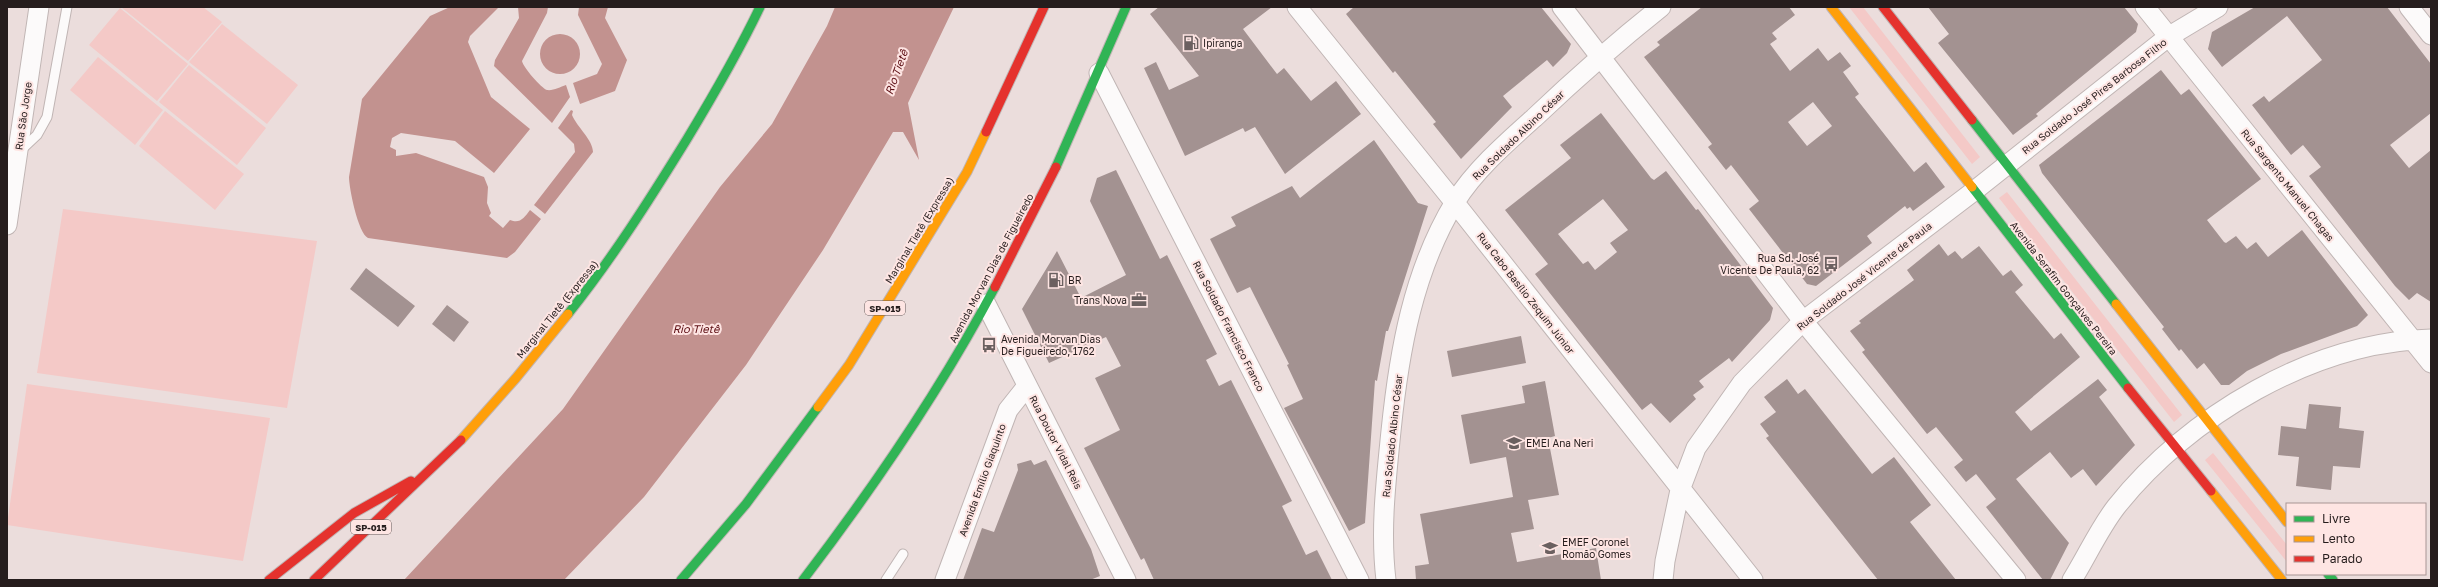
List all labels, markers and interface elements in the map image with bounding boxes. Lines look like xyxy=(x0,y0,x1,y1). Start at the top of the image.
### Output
fuel station icon: Ipiranga xyxy=(1182,34,1200,52)
street label: Rua Soldado José Pires Barbosa Filho xyxy=(2019,36,2169,156)
place label: Ipiranga xyxy=(1203,37,1242,49)
water label: Rio Tietê xyxy=(882,46,911,96)
street label: Rua São Jorge xyxy=(12,81,34,151)
street label: Rua Soldado Albino César xyxy=(1469,88,1567,182)
street label: Rua Sargento Manuel Chagas xyxy=(2239,127,2337,243)
street label: Marginal Tietê (Expressa) xyxy=(882,174,956,286)
street label: Avenida Morvan Dias de Figueiredo xyxy=(946,191,1036,345)
street label: Rua Soldado José Vicente de Paula xyxy=(1794,219,1934,333)
street label: Avenida Serafim Gonçalves Pereira xyxy=(2008,219,2120,357)
street label: Rua Cabo Basílio Zequim Júnior xyxy=(1475,230,1577,356)
place label: Rua Sd. José Vicente De Paula, 62 xyxy=(1720,252,1819,276)
bus stop icon: Rua Sd. José Vicente De Paula, 62 xyxy=(1822,255,1840,273)
street label: Marginal Tietê (Expressa) xyxy=(514,258,600,360)
street label: Rua Soldado Francisco Franco xyxy=(1191,259,1267,393)
fuel station icon: BR xyxy=(1047,271,1065,289)
place label: BR xyxy=(1068,274,1082,286)
office icon: Trans Nova xyxy=(1130,291,1148,309)
place label: Trans Nova xyxy=(1074,294,1127,306)
road number: SP-015 xyxy=(865,301,905,315)
water label: Rio Tietê xyxy=(673,322,721,335)
place label: Avenida Morvan Dias De Figueiredo, 1762 xyxy=(1001,333,1100,357)
bus stop icon: Avenida Morvan Dias De Figueiredo, 1762 xyxy=(980,336,998,354)
street label: Rua Soldado Albino César xyxy=(1380,374,1404,498)
street label: Rua Doutor Vidal Reis xyxy=(1027,393,1085,491)
street label: Avenida Emílio Giaquinto xyxy=(956,422,1008,538)
school or university icon: EMEI Ana Neri xyxy=(1505,434,1523,452)
place label: EMEI Ana Neri xyxy=(1526,437,1593,449)
legend xyxy=(2286,503,2426,575)
text: Livre xyxy=(2322,511,2350,526)
road number: SP-015 xyxy=(351,520,391,534)
text: Lento xyxy=(2322,531,2355,546)
place label: EMEF Coronel Romão Gomes xyxy=(1562,536,1631,560)
school or university icon: EMEF Coronel Romão Gomes xyxy=(1541,539,1559,557)
text: Parado xyxy=(2322,551,2362,566)

